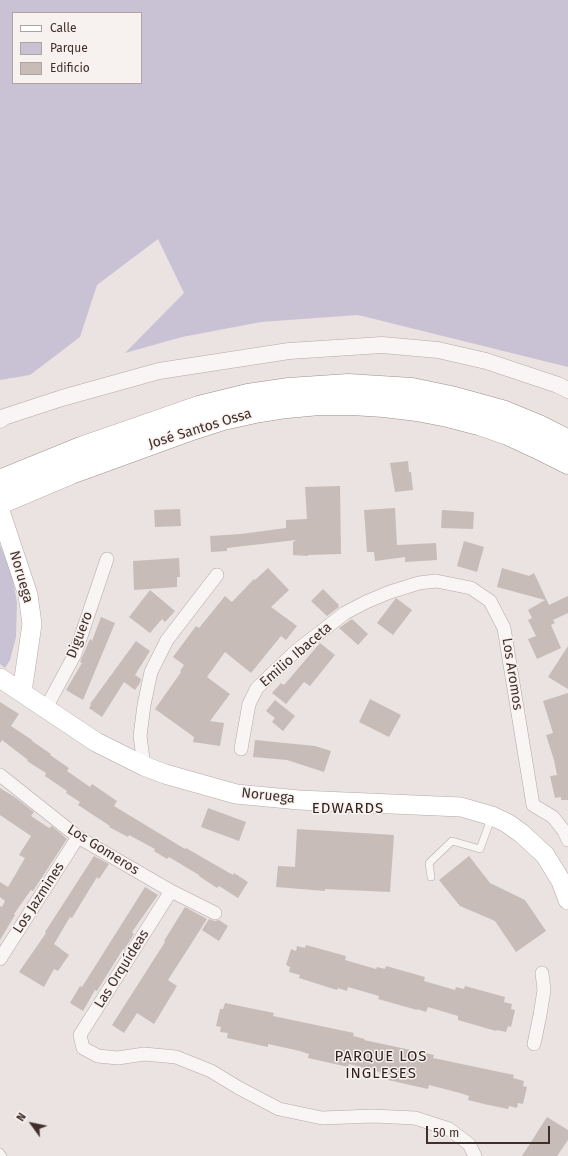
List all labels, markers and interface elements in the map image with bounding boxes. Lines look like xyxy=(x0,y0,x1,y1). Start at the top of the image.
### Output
legend xyxy=(12,12,142,84)
text: Calle xyxy=(50,21,77,35)
text: Parque xyxy=(50,41,88,55)
text: Edificio xyxy=(50,61,90,75)
street label: José Santos Ossa xyxy=(146,405,254,453)
street label: Noruega xyxy=(6,549,36,605)
street label: Diguero xyxy=(63,609,97,661)
street label: Emilio Ibaceta xyxy=(257,619,335,691)
street label: Los Aromos xyxy=(498,637,526,711)
street label: Noruega xyxy=(240,785,296,807)
district label: EDWARDS xyxy=(312,800,384,818)
street label: Los Gomeros xyxy=(64,821,142,879)
street label: Los Jazmines xyxy=(10,859,68,937)
street label: Las Orquídeas xyxy=(91,927,153,1011)
district label: PARQUE LOS INGLESES xyxy=(335,1048,427,1083)
north arrow xyxy=(12,1104,52,1144)
text: N xyxy=(14,1111,29,1124)
scale bar xyxy=(428,1118,552,1144)
text: 50 m xyxy=(433,1126,459,1140)

